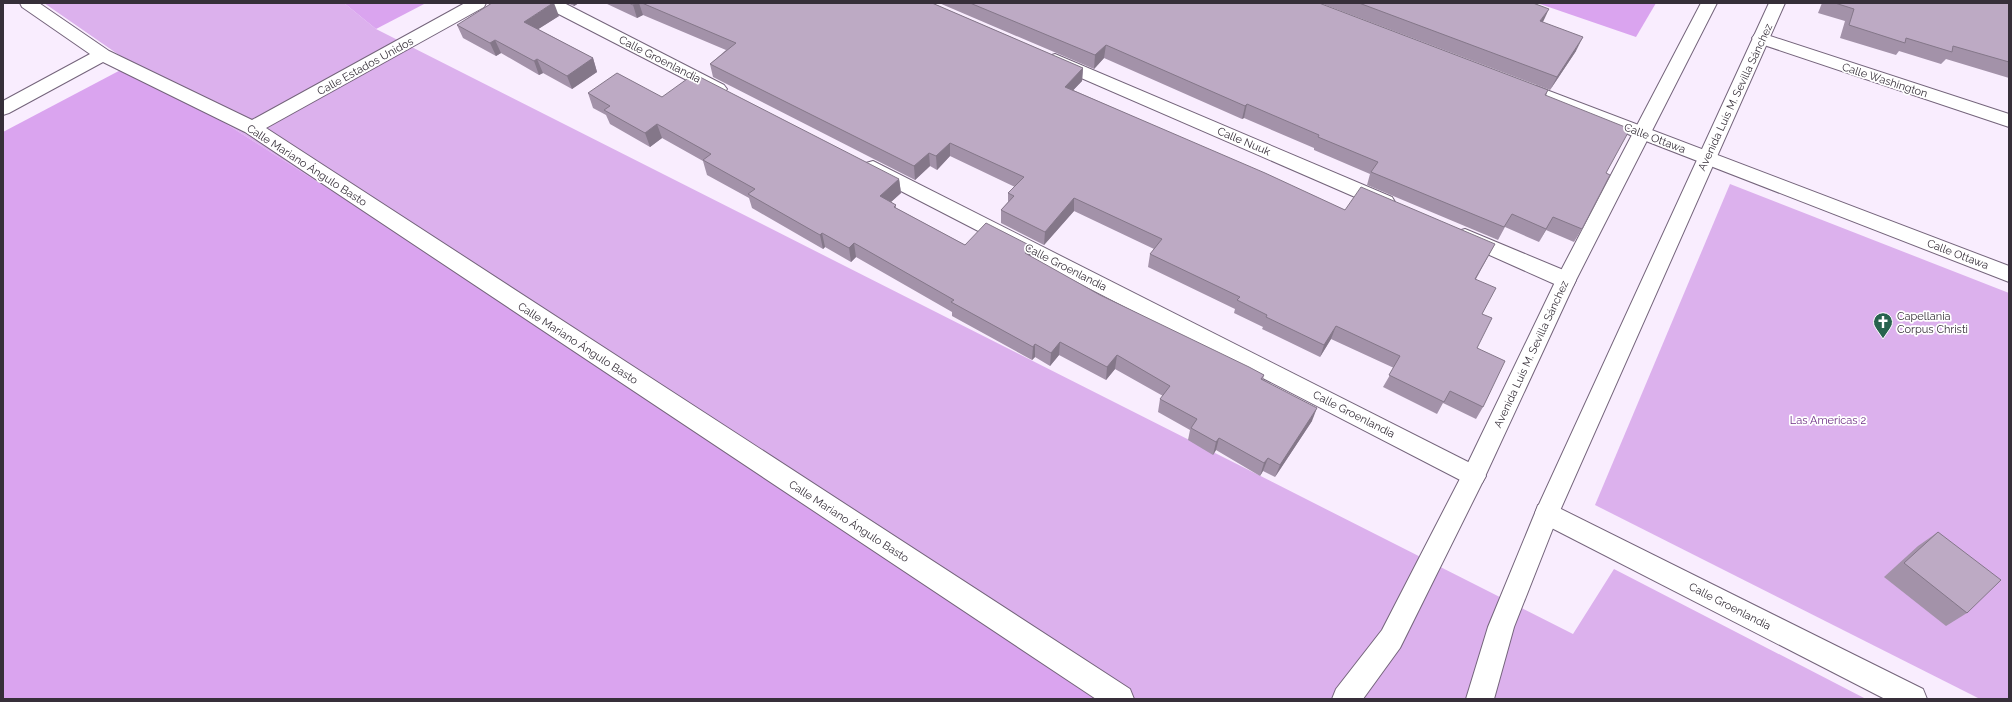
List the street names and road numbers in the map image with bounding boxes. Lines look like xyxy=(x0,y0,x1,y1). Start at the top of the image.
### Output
street label: Avenida Luis M. Sevilla Sánchez xyxy=(1696,21,1776,173)
street label: Calle Groenlandia xyxy=(617,33,703,86)
street label: Calle Estados Unidos xyxy=(315,35,416,98)
street label: Calle Washington xyxy=(1840,61,1929,100)
street label: Calle Mariano Ángulo Basto xyxy=(244,121,370,209)
street label: Calle Ottawa xyxy=(1622,121,1688,156)
street label: Calle Nuuk xyxy=(1215,124,1272,158)
street label: Calle Ottawa xyxy=(1925,237,1991,272)
street label: Calle Groenlandia xyxy=(1023,241,1109,294)
street label: Avenida Luis M. Sevilla Sánchez xyxy=(1492,278,1572,430)
street label: Calle Mariano Ángulo Basto xyxy=(515,299,641,387)
street label: Calle Groenlandia xyxy=(1311,388,1397,441)
street label: Calle Mariano Ángulo Basto xyxy=(786,477,912,565)
street label: Calle Groenlandia xyxy=(1687,580,1773,633)

